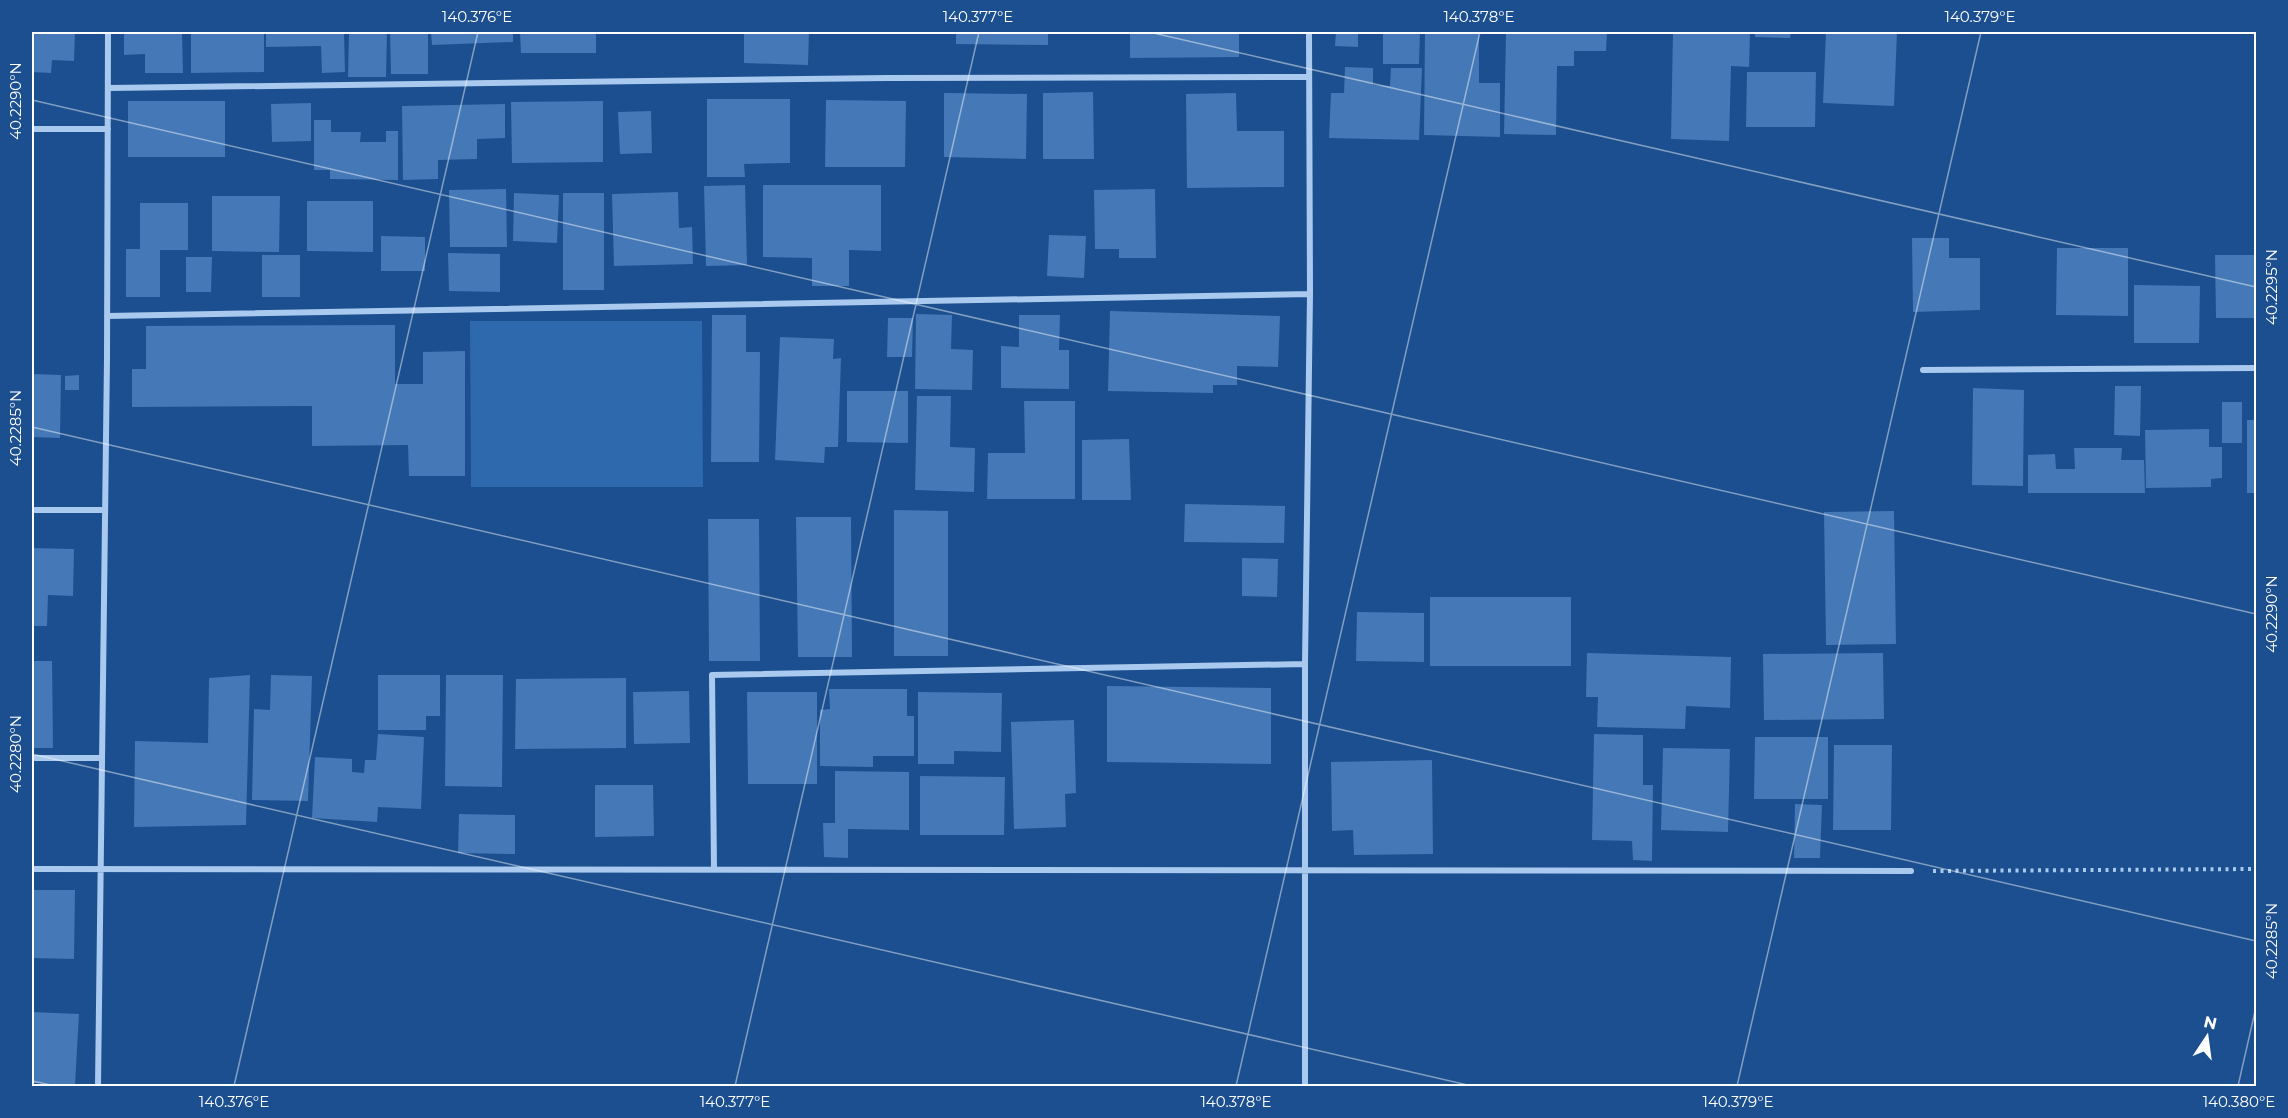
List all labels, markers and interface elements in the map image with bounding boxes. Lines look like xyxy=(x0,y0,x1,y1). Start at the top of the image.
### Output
text: 140.376°E xyxy=(442,7,512,26)
text: 140.377°E xyxy=(943,7,1013,26)
text: 140.378°E xyxy=(1443,7,1515,26)
text: 140.379°E xyxy=(1944,7,2016,26)
text: 40.2290°N xyxy=(6,62,25,140)
text: 40.2295°N xyxy=(2262,249,2281,325)
text: 40.2285°N xyxy=(6,390,25,466)
text: 40.2290°N xyxy=(2262,575,2281,653)
text: 40.2280°N xyxy=(6,715,25,793)
text: 40.2285°N xyxy=(2262,903,2281,979)
north arrow xyxy=(2177,1007,2237,1067)
text: N xyxy=(2202,1012,2219,1034)
text: 140.376°E xyxy=(199,1092,269,1111)
text: 140.377°E xyxy=(700,1092,770,1111)
text: 140.378°E xyxy=(1200,1092,1272,1111)
text: 140.379°E xyxy=(1702,1092,1774,1111)
text: 140.380°E xyxy=(2203,1092,2275,1111)

